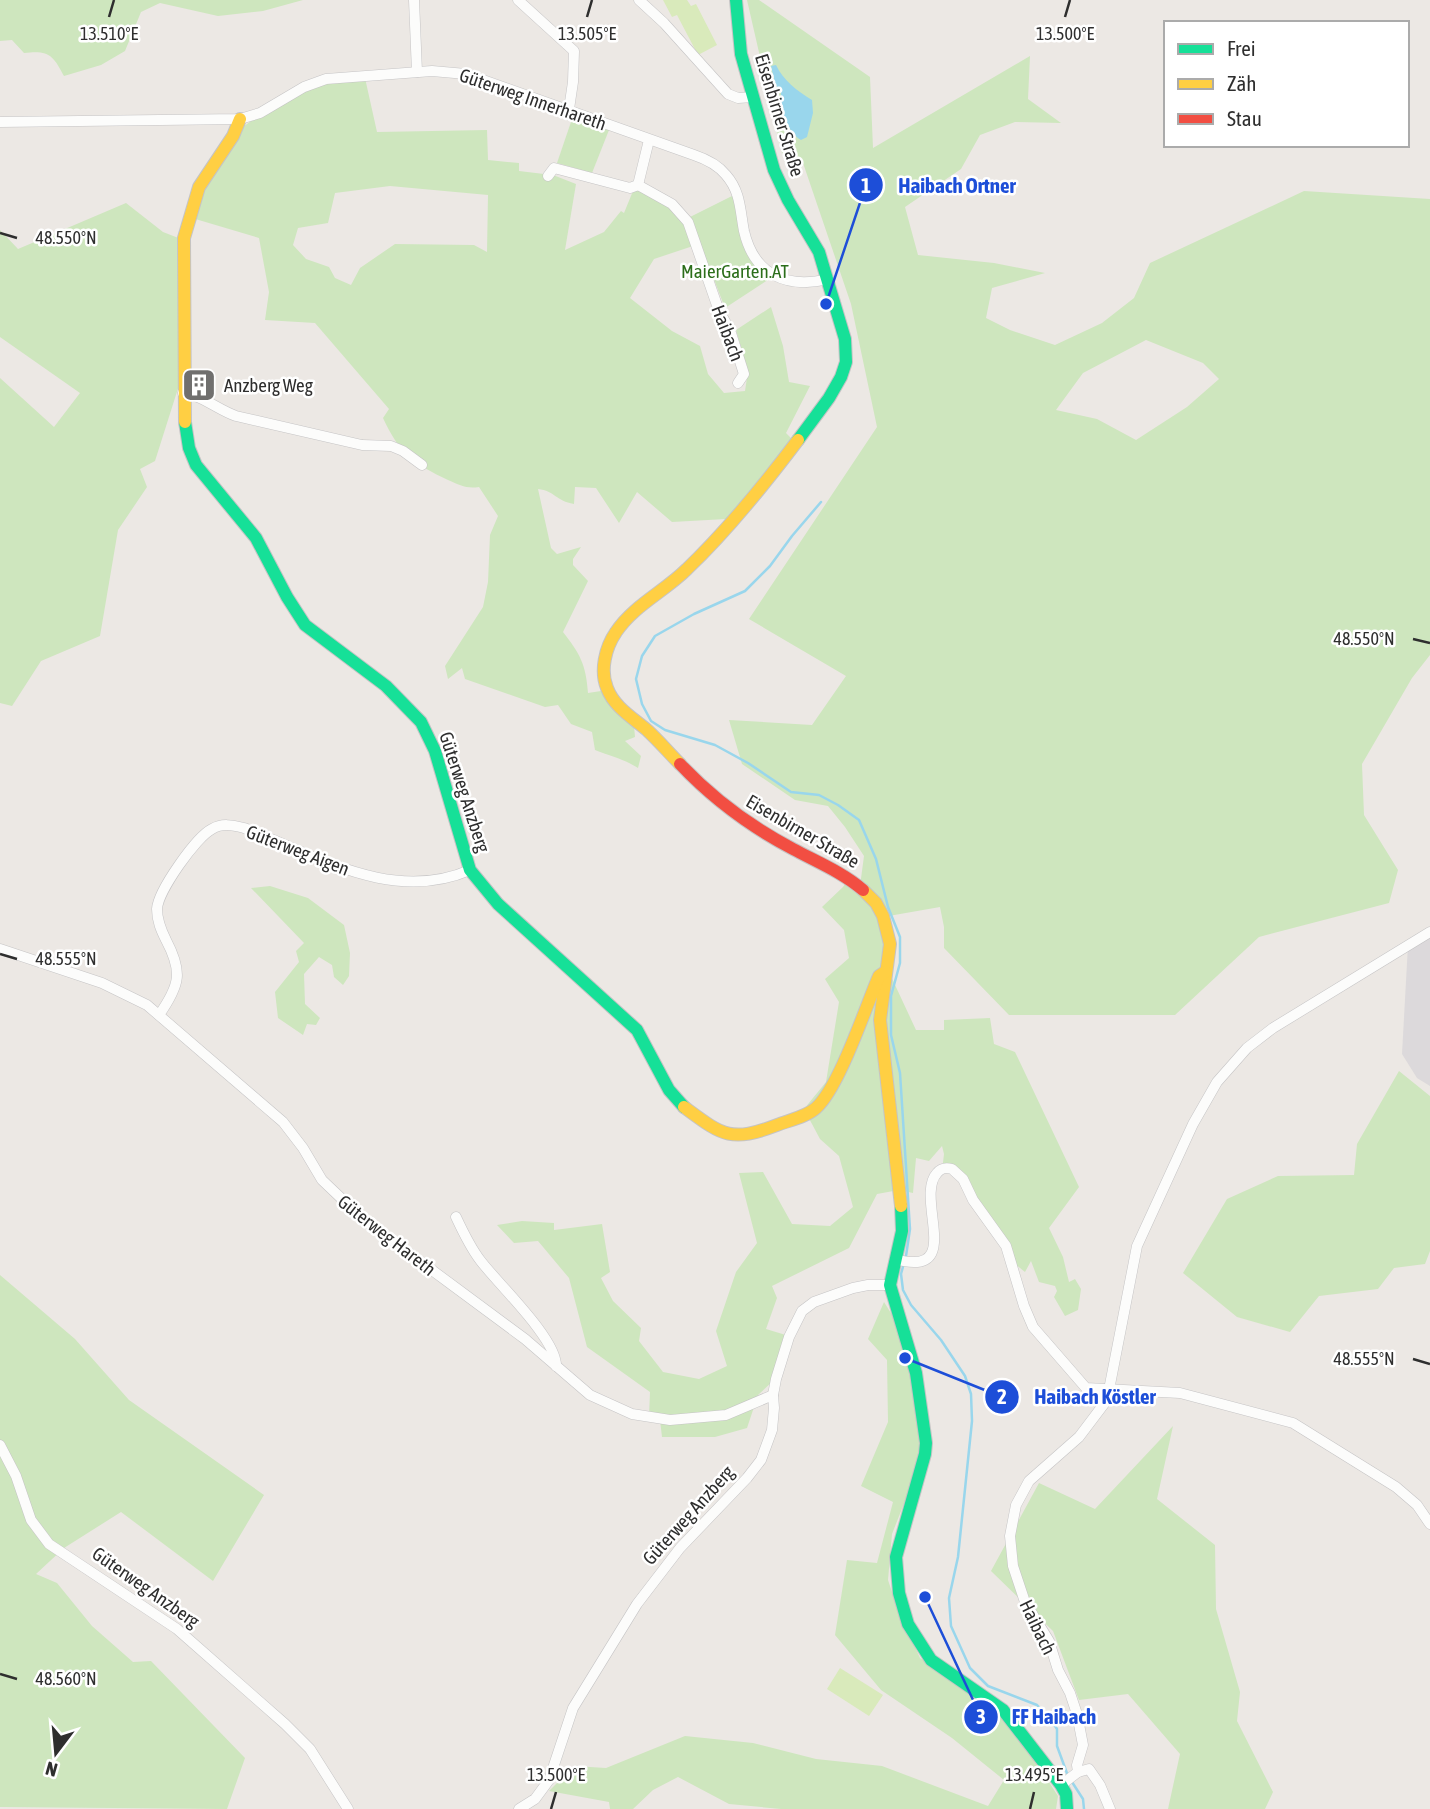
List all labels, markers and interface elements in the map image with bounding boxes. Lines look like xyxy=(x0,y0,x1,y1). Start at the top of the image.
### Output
legend xyxy=(1164,21,1409,147)
text: 13.510°E xyxy=(80,23,138,44)
text: 13.505°E xyxy=(558,23,616,44)
text: 13.500°E xyxy=(1036,23,1094,44)
text: Frei xyxy=(1227,36,1256,60)
street label: Eisenbirner Straße xyxy=(751,51,809,179)
street label: Güterweg Innerhareth xyxy=(457,64,609,134)
text: Zäh xyxy=(1227,71,1256,95)
text: Stau xyxy=(1227,106,1262,130)
callout: Haibach Ortner xyxy=(849,164,1029,206)
text: 1 xyxy=(861,173,871,197)
text: Haibach Ortner xyxy=(898,173,1017,197)
text: 48.550°N xyxy=(35,227,97,248)
park label: MaierGarten.AT xyxy=(681,260,790,282)
street label: Haibach xyxy=(707,302,749,364)
building icon: Anzberg Weg xyxy=(180,366,218,404)
place label: Anzberg Weg xyxy=(224,374,314,396)
text: 48.550°N xyxy=(1333,628,1395,649)
street label: Güterweg Anzberg xyxy=(435,729,495,856)
street label: Eisenbirner Straße xyxy=(742,790,864,872)
street label: Güterweg Aigen xyxy=(243,820,353,880)
text: 48.555°N xyxy=(35,948,97,969)
street label: Güterweg Hareth xyxy=(334,1190,440,1280)
text: 48.555°N xyxy=(1333,1348,1395,1369)
callout: Haibach Köstler xyxy=(985,1376,1169,1418)
text: 2 xyxy=(997,1384,1007,1408)
text: Haibach Köstler xyxy=(1034,1384,1157,1408)
street label: Güterweg Anzberg xyxy=(638,1460,739,1569)
street label: Güterweg Anzberg xyxy=(88,1542,204,1632)
street label: Haibach xyxy=(1015,1596,1061,1658)
text: 48.560°N xyxy=(35,1668,97,1689)
callout: FF Haibach xyxy=(963,1696,1110,1738)
text: 3 xyxy=(976,1704,986,1728)
text: FF Haibach xyxy=(1012,1704,1096,1728)
north arrow xyxy=(21,1718,91,1788)
text: N xyxy=(43,1757,60,1781)
text: 13.500°E xyxy=(527,1764,585,1785)
text: 13.495°E xyxy=(1005,1764,1063,1785)

